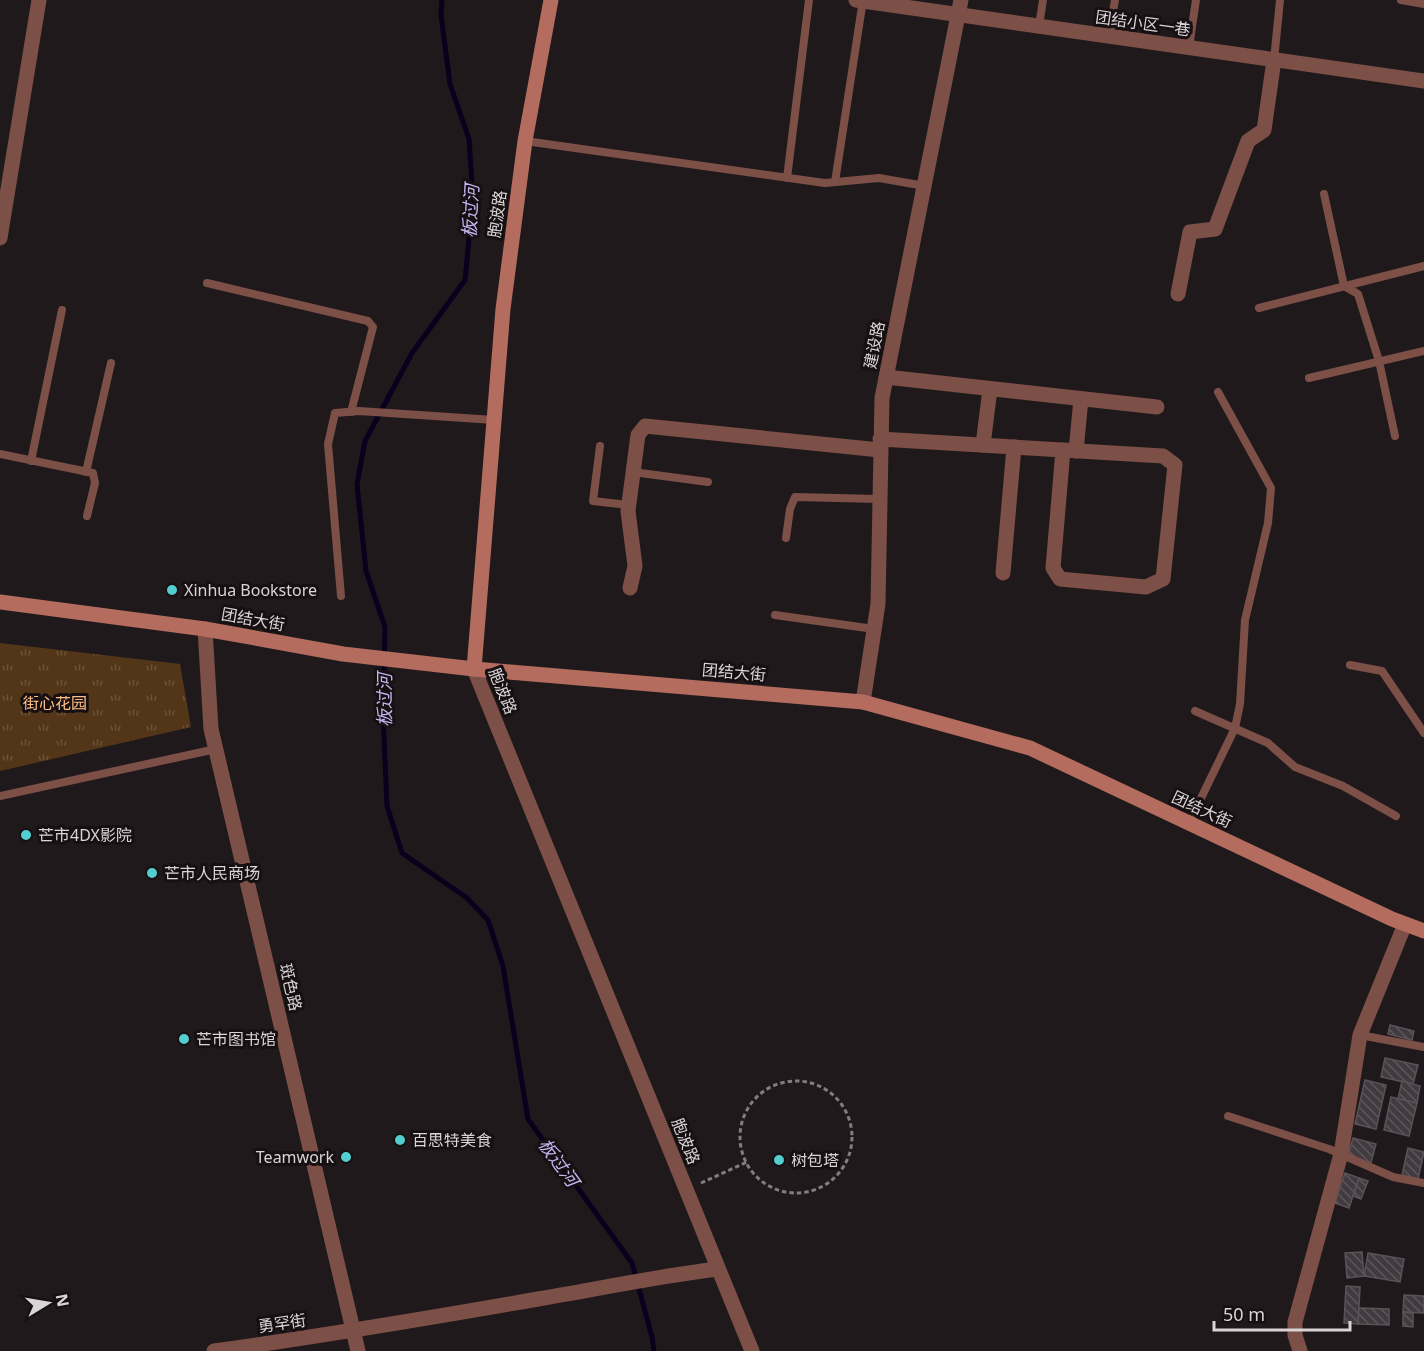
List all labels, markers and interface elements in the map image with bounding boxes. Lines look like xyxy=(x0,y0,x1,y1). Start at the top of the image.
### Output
street label: 团结小区一巷 xyxy=(1094,5,1192,41)
water label: 板过河 xyxy=(457,180,484,239)
street label: 胞波路 xyxy=(483,189,511,239)
street label: 建设路 xyxy=(859,319,889,371)
place label: Xinhua Bookstore xyxy=(184,579,317,601)
marker: Xinhua Bookstore xyxy=(165,583,179,597)
street label: 团结大街 xyxy=(220,603,286,635)
street label: 团结大街 xyxy=(701,658,767,686)
street label: 胞波路 xyxy=(484,665,522,717)
water label: 板过河 xyxy=(372,670,396,727)
park label: 街心花园 xyxy=(23,692,87,714)
street label: 团结大街 xyxy=(1168,786,1236,832)
place label: 芒市4DX影院 xyxy=(38,824,132,846)
marker: 芒市4DX影院 xyxy=(19,828,33,842)
place label: 芒市人民商场 xyxy=(164,862,260,884)
marker: 芒市人民商场 xyxy=(145,866,159,880)
street label: 斑色路 xyxy=(275,961,307,1013)
place label: 芒市图书馆 xyxy=(196,1028,276,1050)
marker: 芒市图书馆 xyxy=(177,1032,191,1046)
street label: 胞波路 xyxy=(667,1115,705,1167)
place label: 百思特美食 xyxy=(412,1129,492,1151)
marker: 百思特美食 xyxy=(393,1133,407,1147)
water label: 板过河 xyxy=(533,1133,586,1193)
place label: Teamwork xyxy=(256,1146,334,1168)
place label: 树包塔 xyxy=(791,1149,839,1171)
marker: Teamwork xyxy=(339,1150,353,1164)
marker: 树包塔 xyxy=(772,1153,786,1167)
north arrow xyxy=(18,1273,78,1333)
text: N xyxy=(51,1292,75,1309)
scale bar xyxy=(1214,1294,1350,1332)
text: 50 m xyxy=(1223,1302,1265,1326)
street label: 勇罕街 xyxy=(257,1309,307,1337)

